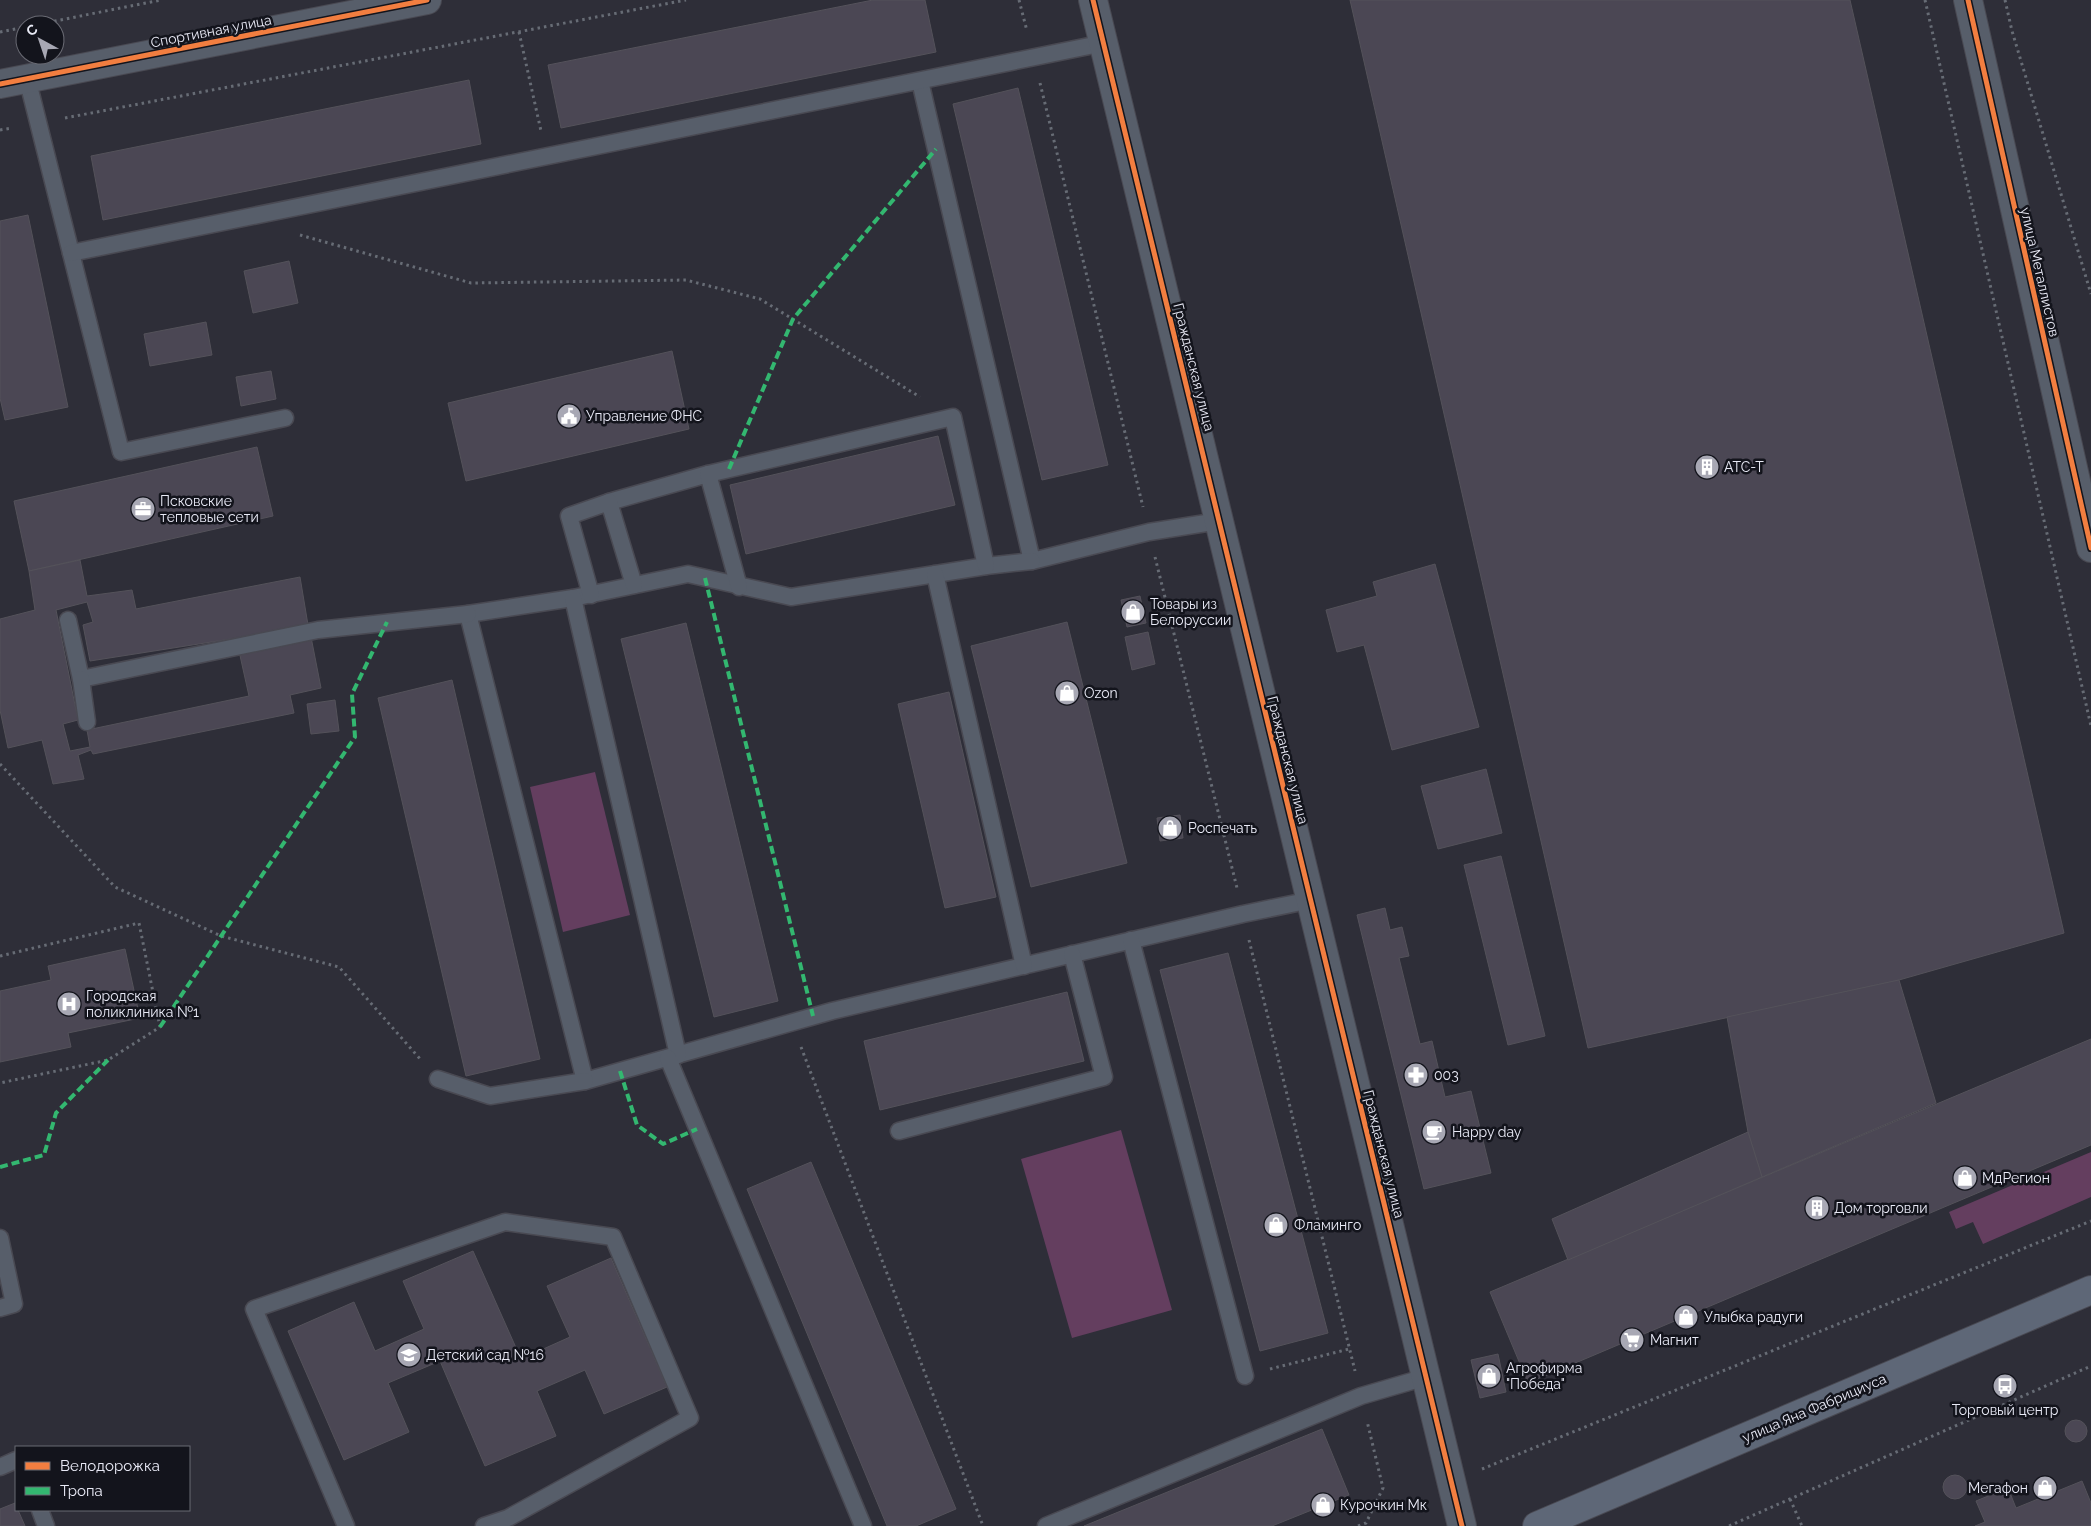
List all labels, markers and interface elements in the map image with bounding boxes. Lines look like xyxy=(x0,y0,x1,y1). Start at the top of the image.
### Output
street label: Спортивная улица xyxy=(149,11,273,51)
north arrow xyxy=(15,15,65,65)
text: С xyxy=(23,21,41,39)
street label: улица Металлистов xyxy=(2017,206,2063,338)
street label: Гражданская улица xyxy=(1170,301,1218,433)
public building icon: Управление ФНС xyxy=(556,403,582,429)
place label: Управление ФНС xyxy=(586,408,702,424)
building icon: ATC-T xyxy=(1694,454,1720,480)
place label: ATC-T xyxy=(1724,459,1764,475)
place label: Псковские тепловые сети xyxy=(160,493,259,525)
office icon: Псковские тепловые сети xyxy=(130,496,156,522)
place label: Товары из Белоруссии xyxy=(1150,596,1231,628)
shop icon: Товары из Белоруссии xyxy=(1120,599,1146,625)
shop icon: Ozon xyxy=(1054,680,1080,706)
place label: Ozon xyxy=(1084,685,1118,701)
street label: Гражданская улица xyxy=(1264,694,1312,826)
shop icon: Роспечать xyxy=(1157,815,1183,841)
place label: Роспечать xyxy=(1188,820,1257,836)
place label: Городская поликлиника №1 xyxy=(86,988,199,1020)
hospital icon: Городская поликлиника №1 xyxy=(56,991,82,1017)
pharmacy icon: 003 xyxy=(1403,1062,1429,1088)
place label: 003 xyxy=(1434,1067,1459,1083)
street label: Гражданская улица xyxy=(1360,1088,1408,1220)
cafe icon: Happy day xyxy=(1421,1119,1447,1145)
place label: Happy day xyxy=(1452,1124,1522,1140)
shop icon: МдРегион xyxy=(1952,1165,1978,1191)
place label: МдРегион xyxy=(1982,1170,2050,1186)
building icon: Дом торговли xyxy=(1804,1195,1830,1221)
place label: Дом торговли xyxy=(1834,1200,1928,1216)
shop icon: Фламинго xyxy=(1263,1212,1289,1238)
place label: Фламинго xyxy=(1294,1217,1361,1233)
shop icon: Улыбка радуги xyxy=(1673,1304,1699,1330)
place label: Улыбка радуги xyxy=(1704,1309,1803,1325)
supermarket icon: Магнит xyxy=(1619,1327,1645,1353)
place label: Магнит xyxy=(1650,1332,1699,1348)
school or university icon: Детский сад №16 xyxy=(396,1342,422,1368)
place label: Детский сад №16 xyxy=(426,1347,544,1363)
place label: Агрофирма "Победа" xyxy=(1506,1360,1582,1392)
shop icon: Агрофирма "Победа" xyxy=(1476,1363,1502,1389)
street label: улица Яна Фабрициуса xyxy=(1740,1370,1888,1446)
bus stop icon: Торговый центр xyxy=(1992,1373,2018,1399)
place label: Торговый центр xyxy=(1952,1402,2059,1418)
legend xyxy=(15,1446,190,1511)
text: Велодорожка xyxy=(60,1457,160,1475)
shop icon: Мегафон xyxy=(2032,1475,2058,1501)
place label: Мегафон xyxy=(1968,1480,2028,1496)
text: Тропа xyxy=(60,1482,103,1500)
shop icon: Курочкин Мк xyxy=(1310,1492,1336,1518)
place label: Курочкин Мк xyxy=(1340,1497,1427,1513)

